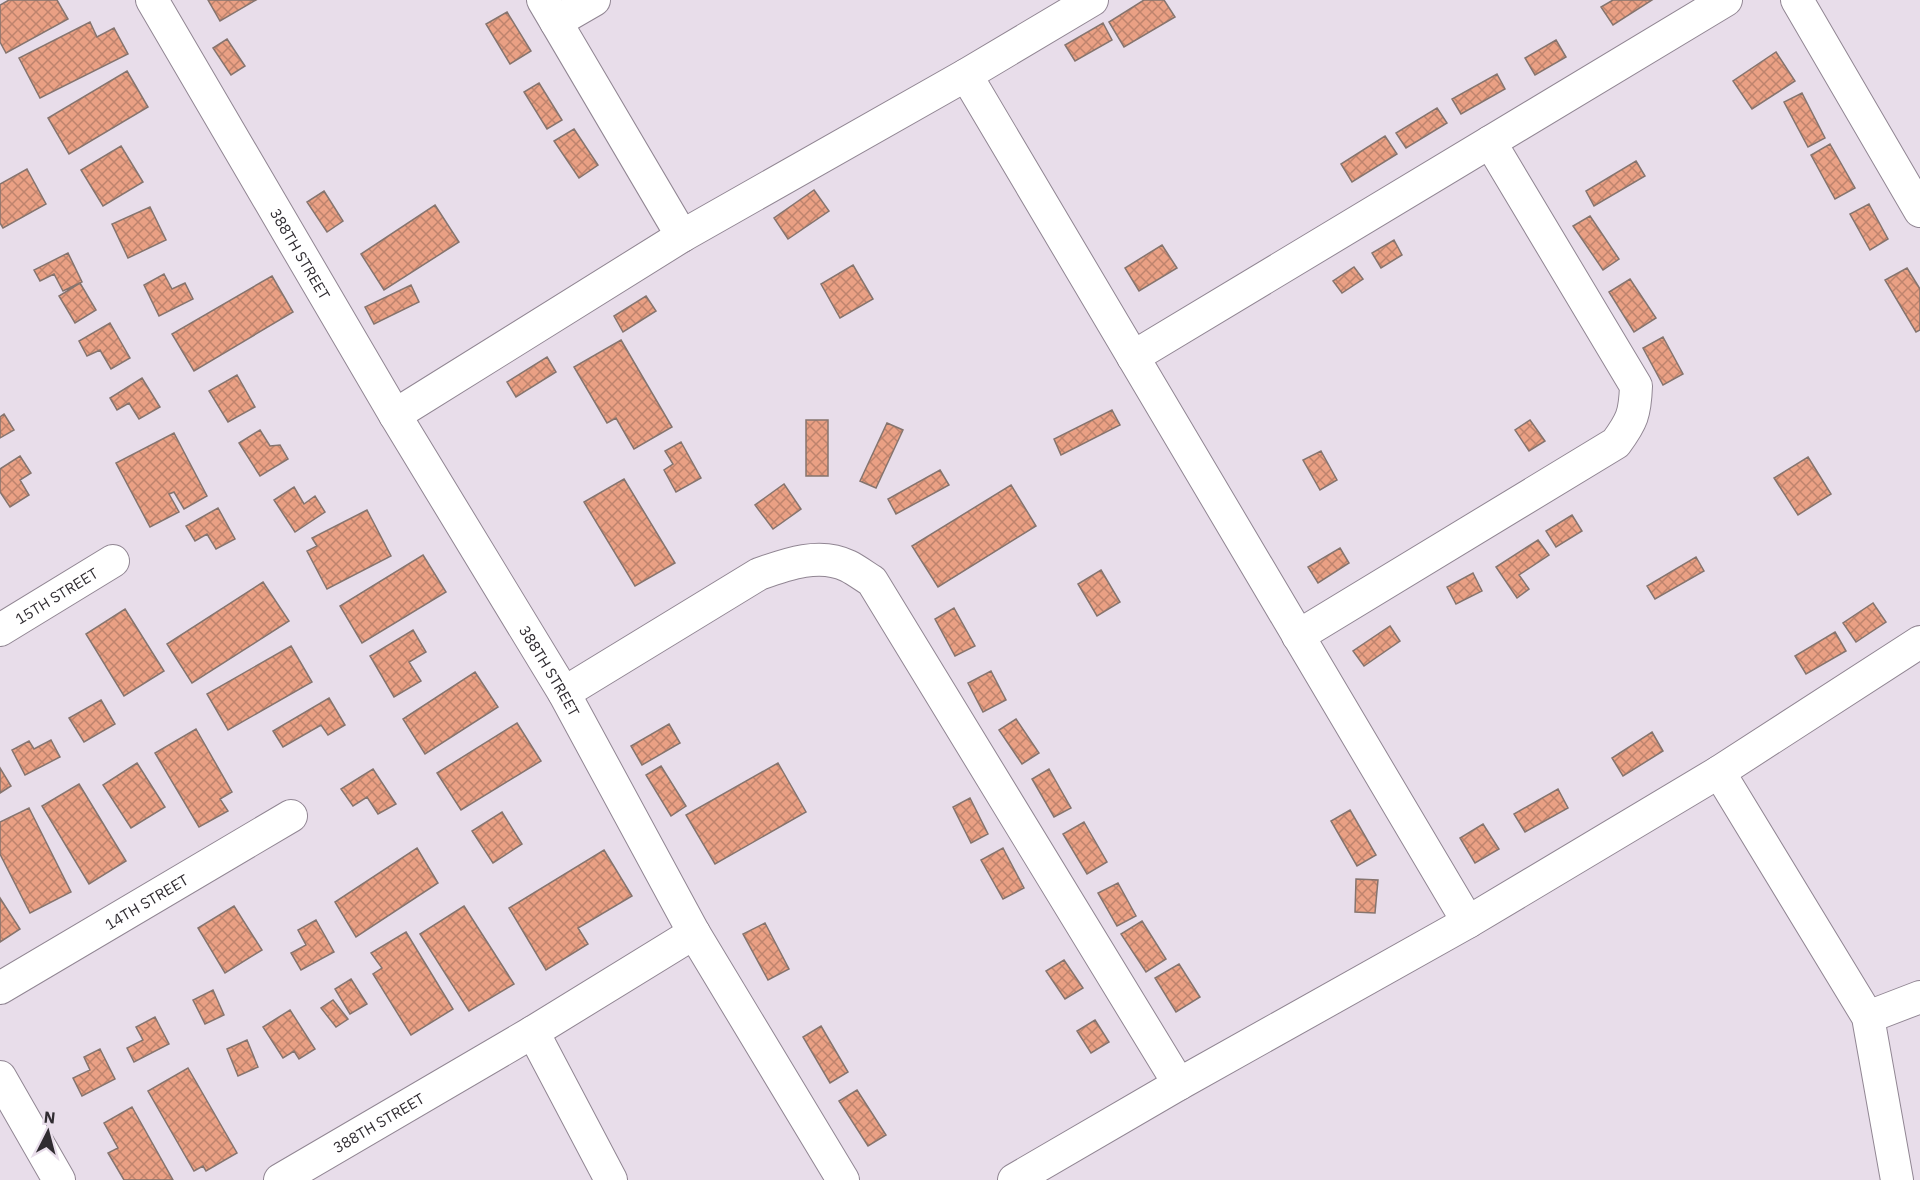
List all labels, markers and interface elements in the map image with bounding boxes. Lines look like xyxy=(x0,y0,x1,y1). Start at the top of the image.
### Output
street label: 388TH STREET xyxy=(266,205,335,303)
street label: 15TH STREET xyxy=(11,563,102,628)
street label: 388TH STREET xyxy=(516,622,584,720)
street label: 14TH STREET xyxy=(101,869,192,933)
street label: 388TH STREET xyxy=(329,1088,428,1157)
north arrow xyxy=(18,1102,78,1162)
text: N xyxy=(43,1107,56,1128)

